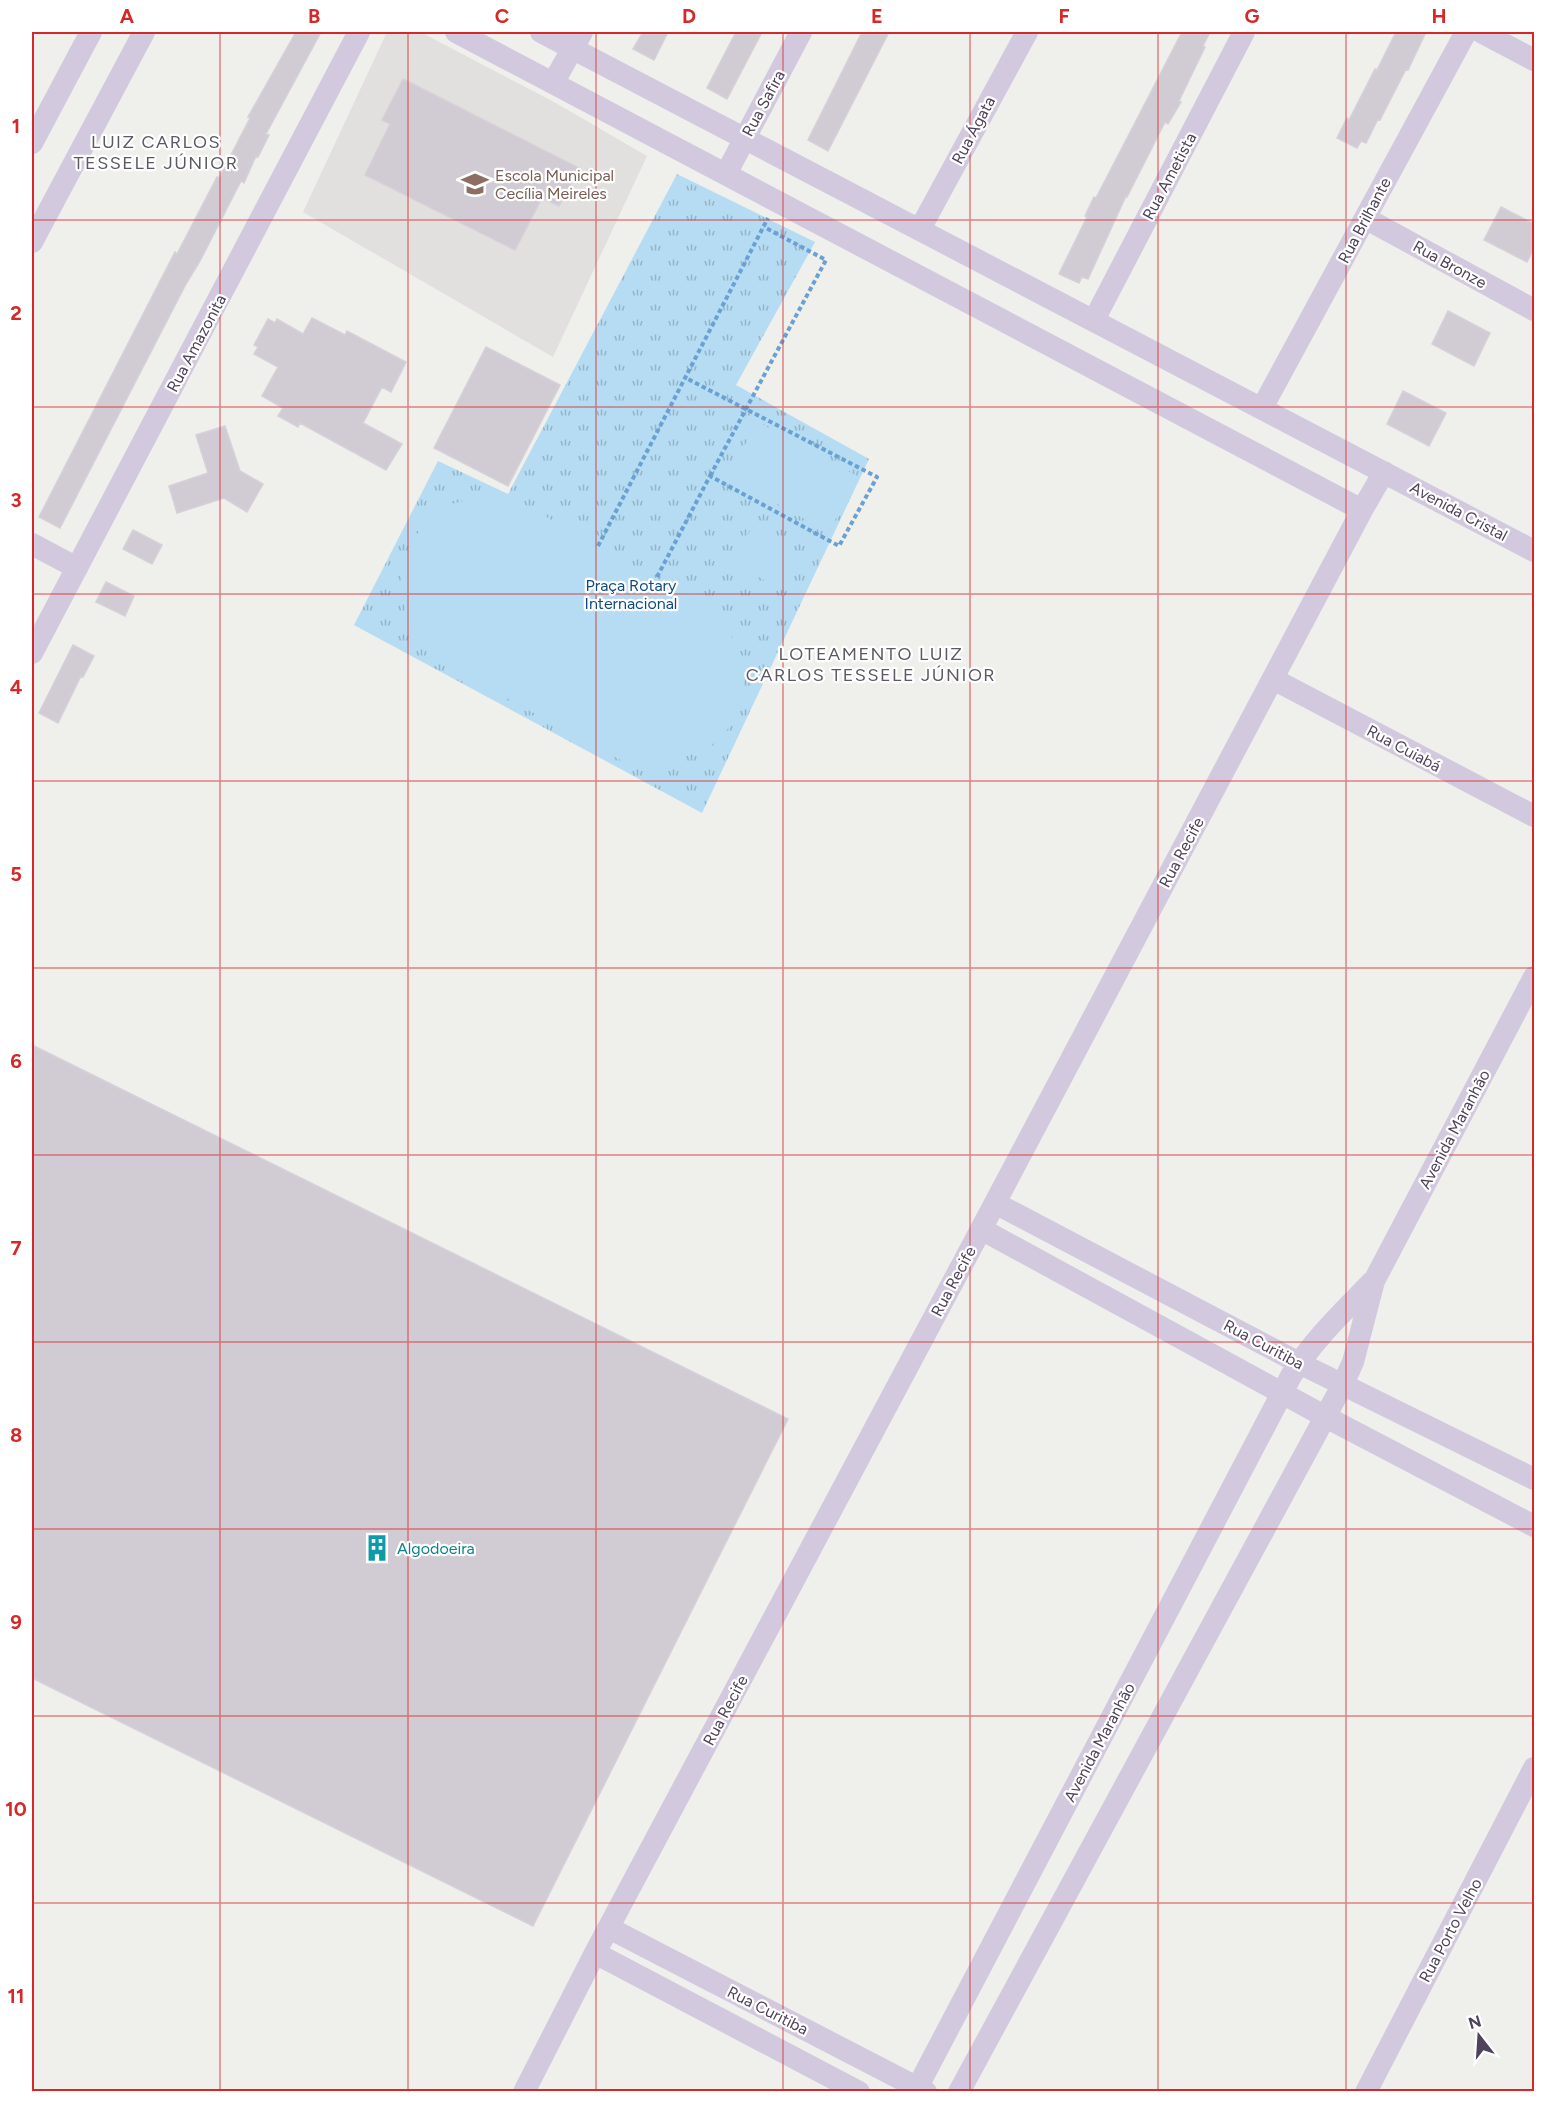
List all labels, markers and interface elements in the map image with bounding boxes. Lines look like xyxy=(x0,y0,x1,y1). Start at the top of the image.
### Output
text: A xyxy=(120,4,135,28)
text: B xyxy=(308,4,320,28)
text: C xyxy=(495,4,509,28)
text: D xyxy=(682,4,696,28)
text: E xyxy=(871,4,883,28)
text: F xyxy=(1058,4,1070,28)
text: G xyxy=(1245,4,1260,28)
text: H xyxy=(1432,4,1447,28)
street label: Rua Safira xyxy=(738,67,789,140)
street label: Rua Ágata xyxy=(948,93,999,167)
text: 1 xyxy=(12,114,20,138)
street label: Rua Ametista xyxy=(1139,130,1200,223)
district label: LUIZ CARLOS TESSELE JÚNIOR xyxy=(74,131,238,174)
place label: Escola Municipal Cecília Meireles xyxy=(495,166,614,203)
school or university icon: Escola Municipal Cecília Meireles xyxy=(460,169,490,199)
street label: Rua Brilhante xyxy=(1334,174,1395,266)
street label: Rua Bronze xyxy=(1410,236,1490,293)
street label: Rua Amazonita xyxy=(163,291,230,395)
text: 2 xyxy=(10,301,22,325)
street label: Avenida Cristal xyxy=(1407,478,1511,545)
text: 3 xyxy=(10,488,22,512)
park label: Praça Rotary Internacional xyxy=(585,576,677,613)
district label: LOTEAMENTO LUIZ CARLOS TESSELE JÚNIOR xyxy=(746,643,996,686)
text: 4 xyxy=(10,675,23,699)
street label: Rua Cuiabá xyxy=(1364,721,1444,776)
street label: Rua Recife xyxy=(1155,814,1208,891)
text: 5 xyxy=(10,862,22,886)
text: 6 xyxy=(10,1049,22,1073)
street label: Avenida Maranhão xyxy=(1415,1066,1494,1192)
text: 7 xyxy=(10,1236,22,1260)
street label: Rua Recife xyxy=(927,1243,980,1320)
street label: Rua Curitiba xyxy=(1220,1315,1307,1373)
text: 8 xyxy=(10,1423,22,1447)
building icon: Algodoeira xyxy=(362,1533,392,1563)
place label: Algodoeira xyxy=(397,1539,475,1558)
text: 9 xyxy=(10,1610,22,1634)
street label: Rua Recife xyxy=(699,1672,752,1749)
street label: Avenida Maranhão xyxy=(1060,1679,1139,1805)
text: 10 xyxy=(5,1797,27,1821)
street label: Rua Porto Velho xyxy=(1415,1875,1486,1985)
street label: Rua Curitiba xyxy=(724,1982,811,2039)
text: 11 xyxy=(8,1984,24,2008)
north arrow xyxy=(1449,2006,1509,2066)
text: N xyxy=(1466,2011,1483,2033)

